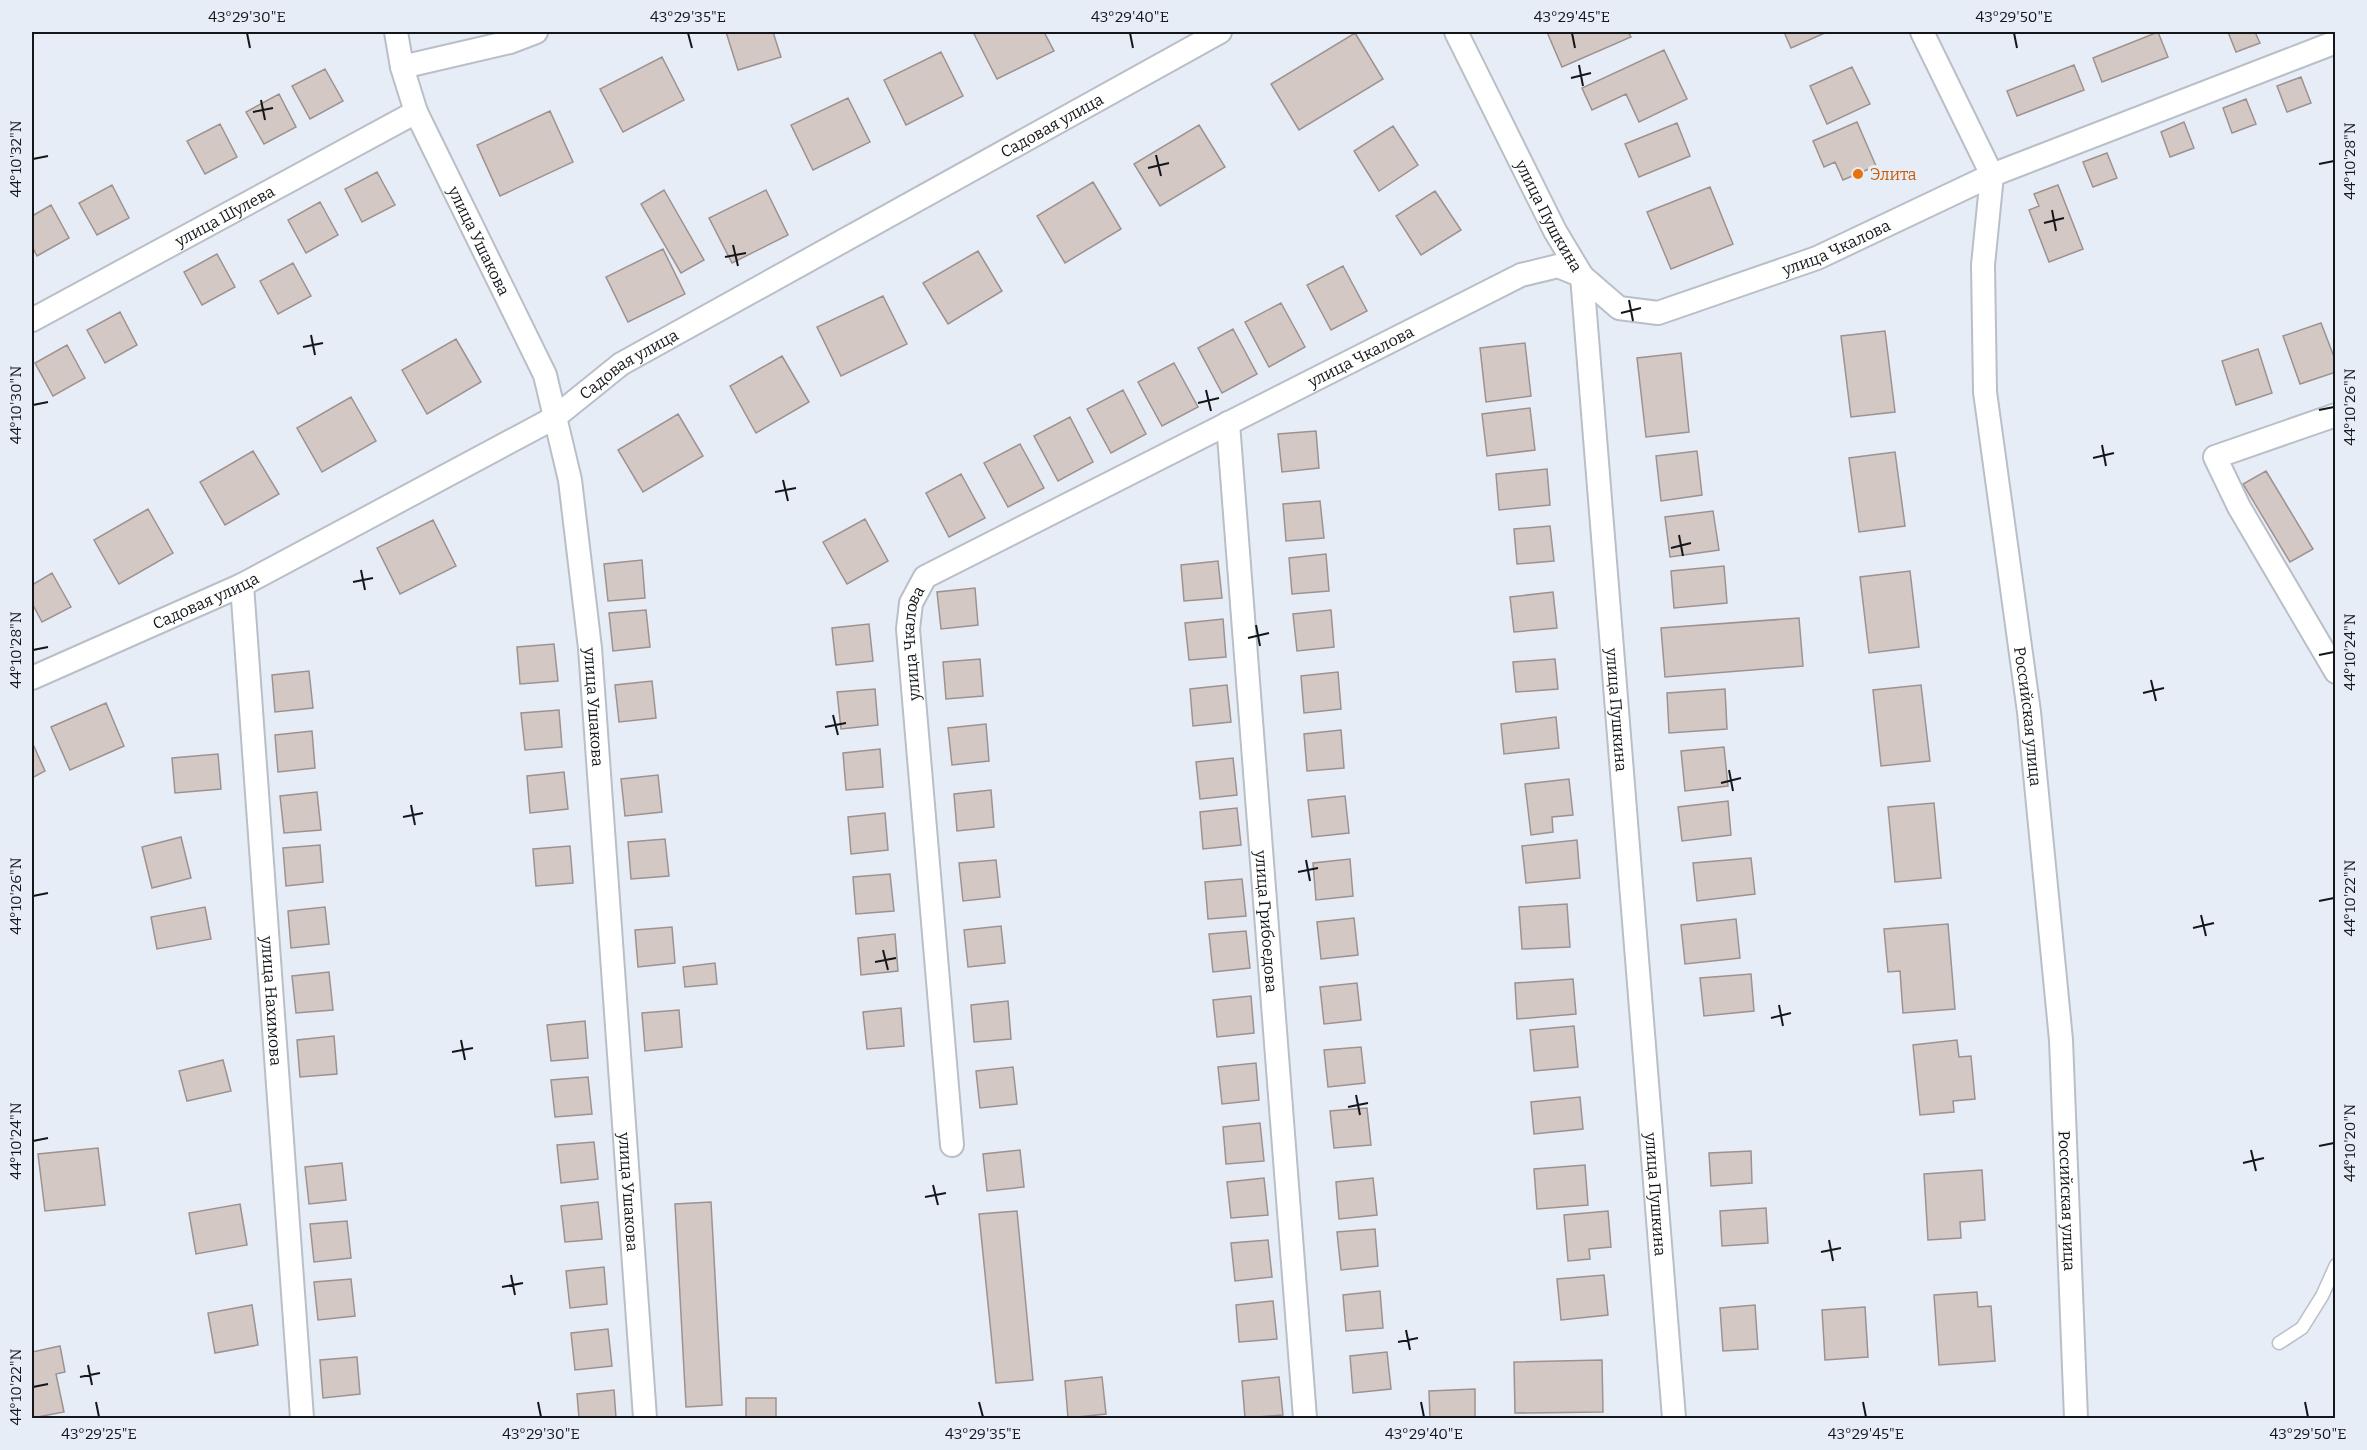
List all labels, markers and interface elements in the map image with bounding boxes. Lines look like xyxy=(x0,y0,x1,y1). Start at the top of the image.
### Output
text: 43°29'30"E xyxy=(208,8,286,26)
text: 43°29'35"E xyxy=(650,8,726,26)
text: 43°29'40"E xyxy=(1091,8,1169,26)
text: 43°29'45"E xyxy=(1534,8,1610,26)
text: 43°29'50"E xyxy=(1975,8,2053,26)
street label: Садовая улица xyxy=(997,89,1107,161)
text: 44°10'32"N xyxy=(7,120,25,198)
text: 44°10'28"N xyxy=(2341,122,2359,200)
street label: улица Пушкина xyxy=(1511,156,1587,275)
place label: Элита xyxy=(1870,165,1917,184)
marker: Элита xyxy=(1851,167,1865,181)
street label: улица Шулева xyxy=(171,181,278,251)
street label: улица Ушакова xyxy=(444,182,514,299)
street label: улица Чкалова xyxy=(1779,215,1893,279)
street label: улица Чкалова xyxy=(1304,321,1417,391)
street label: Садовая улица xyxy=(575,325,682,403)
text: 44°10'30"N xyxy=(7,366,25,444)
text: 44°10'26"N xyxy=(2341,368,2359,446)
street label: Садовая улица xyxy=(149,568,262,633)
street label: улица Чкалова xyxy=(898,582,928,702)
text: 44°10'28"N xyxy=(7,611,25,689)
text: 44°10'24"N xyxy=(2341,613,2359,691)
street label: Российская улица xyxy=(2011,645,2046,787)
street label: улица Ушакова xyxy=(580,646,608,768)
street label: улица Пушкина xyxy=(1602,646,1631,773)
street label: улица Грибоедова xyxy=(1252,849,1282,994)
text: 44°10'26"N xyxy=(7,857,25,935)
text: 44°10'22"N xyxy=(2341,859,2359,936)
street label: улица Нахимова xyxy=(258,934,286,1067)
text: 44°10'24"N xyxy=(7,1102,25,1180)
text: 44°10'20"N xyxy=(2341,1104,2359,1182)
street label: Российская улица xyxy=(2055,1130,2080,1271)
street label: улица Ушакова xyxy=(615,1131,643,1252)
street label: улица Пушкина xyxy=(1641,1131,1670,1257)
text: 44°10'22"N xyxy=(7,1348,25,1425)
text: 43°29'25"E xyxy=(61,1425,137,1443)
text: 43°29'30"E xyxy=(502,1425,580,1443)
text: 43°29'35"E xyxy=(945,1425,1021,1443)
text: 43°29'40"E xyxy=(1385,1425,1463,1443)
text: 43°29'45"E xyxy=(1828,1425,1904,1443)
text: 43°29'50"E xyxy=(2269,1425,2347,1443)

